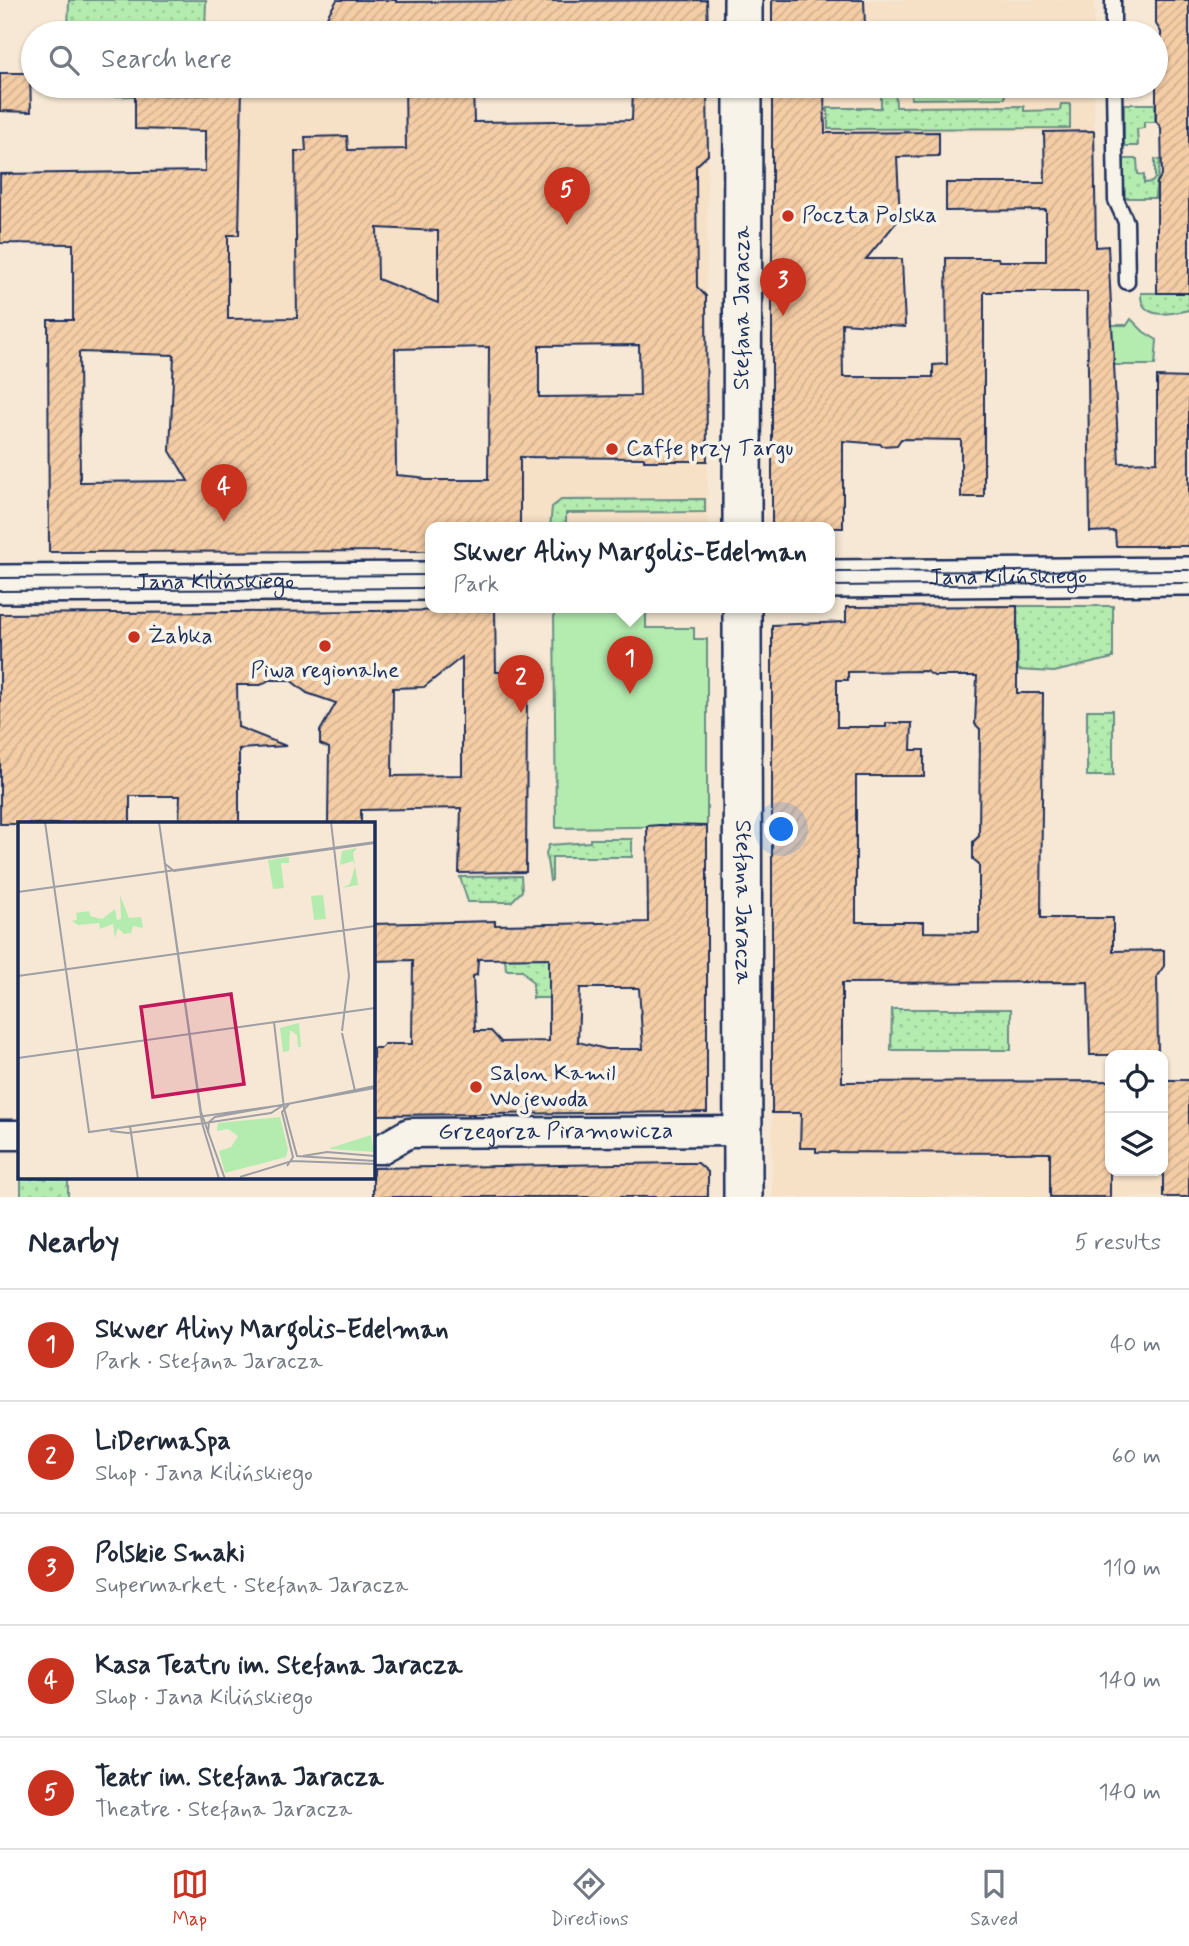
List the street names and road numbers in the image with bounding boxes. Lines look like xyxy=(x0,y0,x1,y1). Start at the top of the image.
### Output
street label: Stefana Jaracza xyxy=(727,226,758,390)
street label: Jana Kilińskiego xyxy=(929,562,1087,594)
street label: Jana Kilińskiego xyxy=(136,567,294,599)
street label: Stefana Jaracza xyxy=(727,820,758,984)
street label: Grzegorza Piramowicza xyxy=(438,1116,673,1148)

